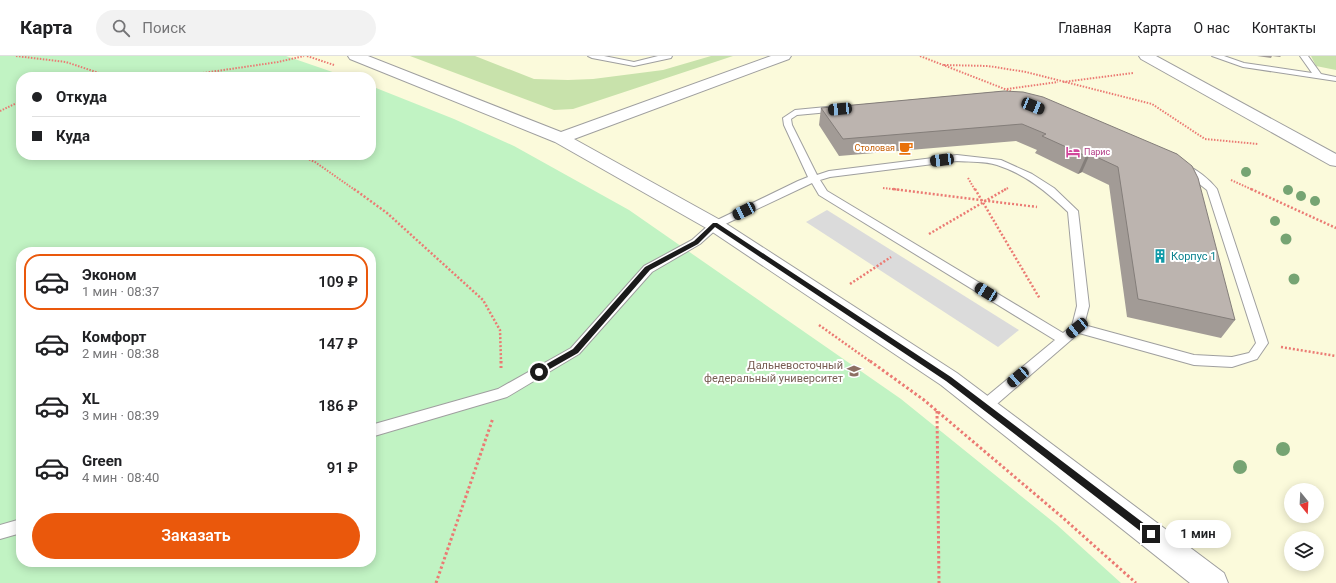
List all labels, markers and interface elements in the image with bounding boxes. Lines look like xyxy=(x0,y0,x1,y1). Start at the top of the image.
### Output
search box xyxy=(96,10,376,46)
text: Карта xyxy=(20,16,72,39)
icon: search xyxy=(110,17,132,39)
text: Поиск xyxy=(142,19,186,37)
text: Главная xyxy=(1058,20,1111,36)
text: Карта xyxy=(1133,20,1172,36)
text: О нас xyxy=(1194,20,1230,36)
text: Контакты xyxy=(1252,20,1316,36)
text: Откуда xyxy=(56,88,107,106)
car xyxy=(1020,96,1046,116)
car xyxy=(828,102,852,116)
text: Куда xyxy=(56,127,90,145)
cafe icon: Столовая xyxy=(898,140,914,156)
place label: Столовая xyxy=(855,143,895,153)
hotel icon: Парис xyxy=(1065,144,1081,160)
place label: Парис xyxy=(1084,147,1111,157)
car xyxy=(929,153,955,167)
car xyxy=(731,200,757,222)
building icon: Корпус 1 xyxy=(1152,248,1168,264)
place label: Корпус 1 xyxy=(1171,250,1217,263)
icon: car xyxy=(34,264,70,300)
text: Эконом xyxy=(82,266,137,284)
text: 109 ₽ xyxy=(318,273,358,291)
car xyxy=(973,281,999,303)
text: 1 мин · 08:37 xyxy=(82,284,159,299)
car xyxy=(1064,316,1090,340)
icon: car xyxy=(34,326,70,362)
text: Комфорт xyxy=(82,328,146,346)
text: 147 ₽ xyxy=(318,335,358,353)
text: 2 мин · 08:38 xyxy=(82,346,159,361)
place label: Дальневосточный федеральный университет xyxy=(704,359,844,385)
route start xyxy=(530,363,548,381)
school or university icon: Дальневосточный федеральный университет xyxy=(846,363,862,379)
car xyxy=(1005,365,1031,389)
icon: car xyxy=(34,388,70,424)
text: XL xyxy=(82,390,100,408)
text: 186 ₽ xyxy=(318,397,358,415)
text: 3 мин · 08:39 xyxy=(82,408,159,423)
icon: car xyxy=(34,450,70,486)
text: Green xyxy=(82,452,122,470)
text: 91 ₽ xyxy=(327,459,358,477)
text: 4 мин · 08:40 xyxy=(82,470,159,485)
north arrow xyxy=(1284,483,1324,523)
map controls xyxy=(1284,483,1324,571)
button: Заказать xyxy=(32,513,360,559)
callout: 1 мин xyxy=(1165,520,1231,548)
route end xyxy=(1142,525,1160,543)
text: 1 мин xyxy=(1180,526,1216,541)
button: layers xyxy=(1284,531,1324,571)

